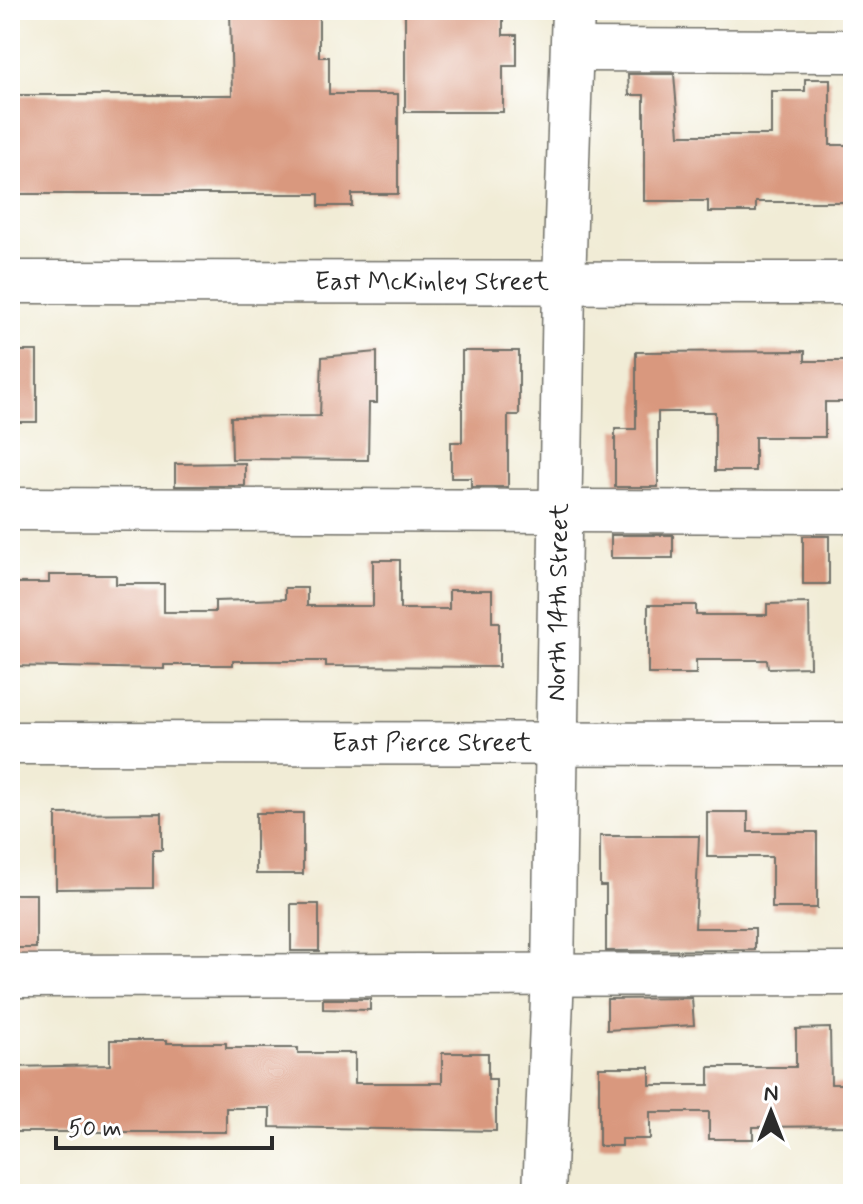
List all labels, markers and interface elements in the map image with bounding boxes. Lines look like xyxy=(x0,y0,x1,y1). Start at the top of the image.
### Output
street label: East McKinley Street xyxy=(315,265,549,300)
street label: North 14th Street xyxy=(540,503,577,702)
street label: East Pierce Street xyxy=(332,726,532,761)
north arrow xyxy=(731,1072,811,1152)
text: N xyxy=(764,1080,778,1108)
scale bar xyxy=(56,1100,272,1150)
text: 50 m xyxy=(68,1114,122,1145)

